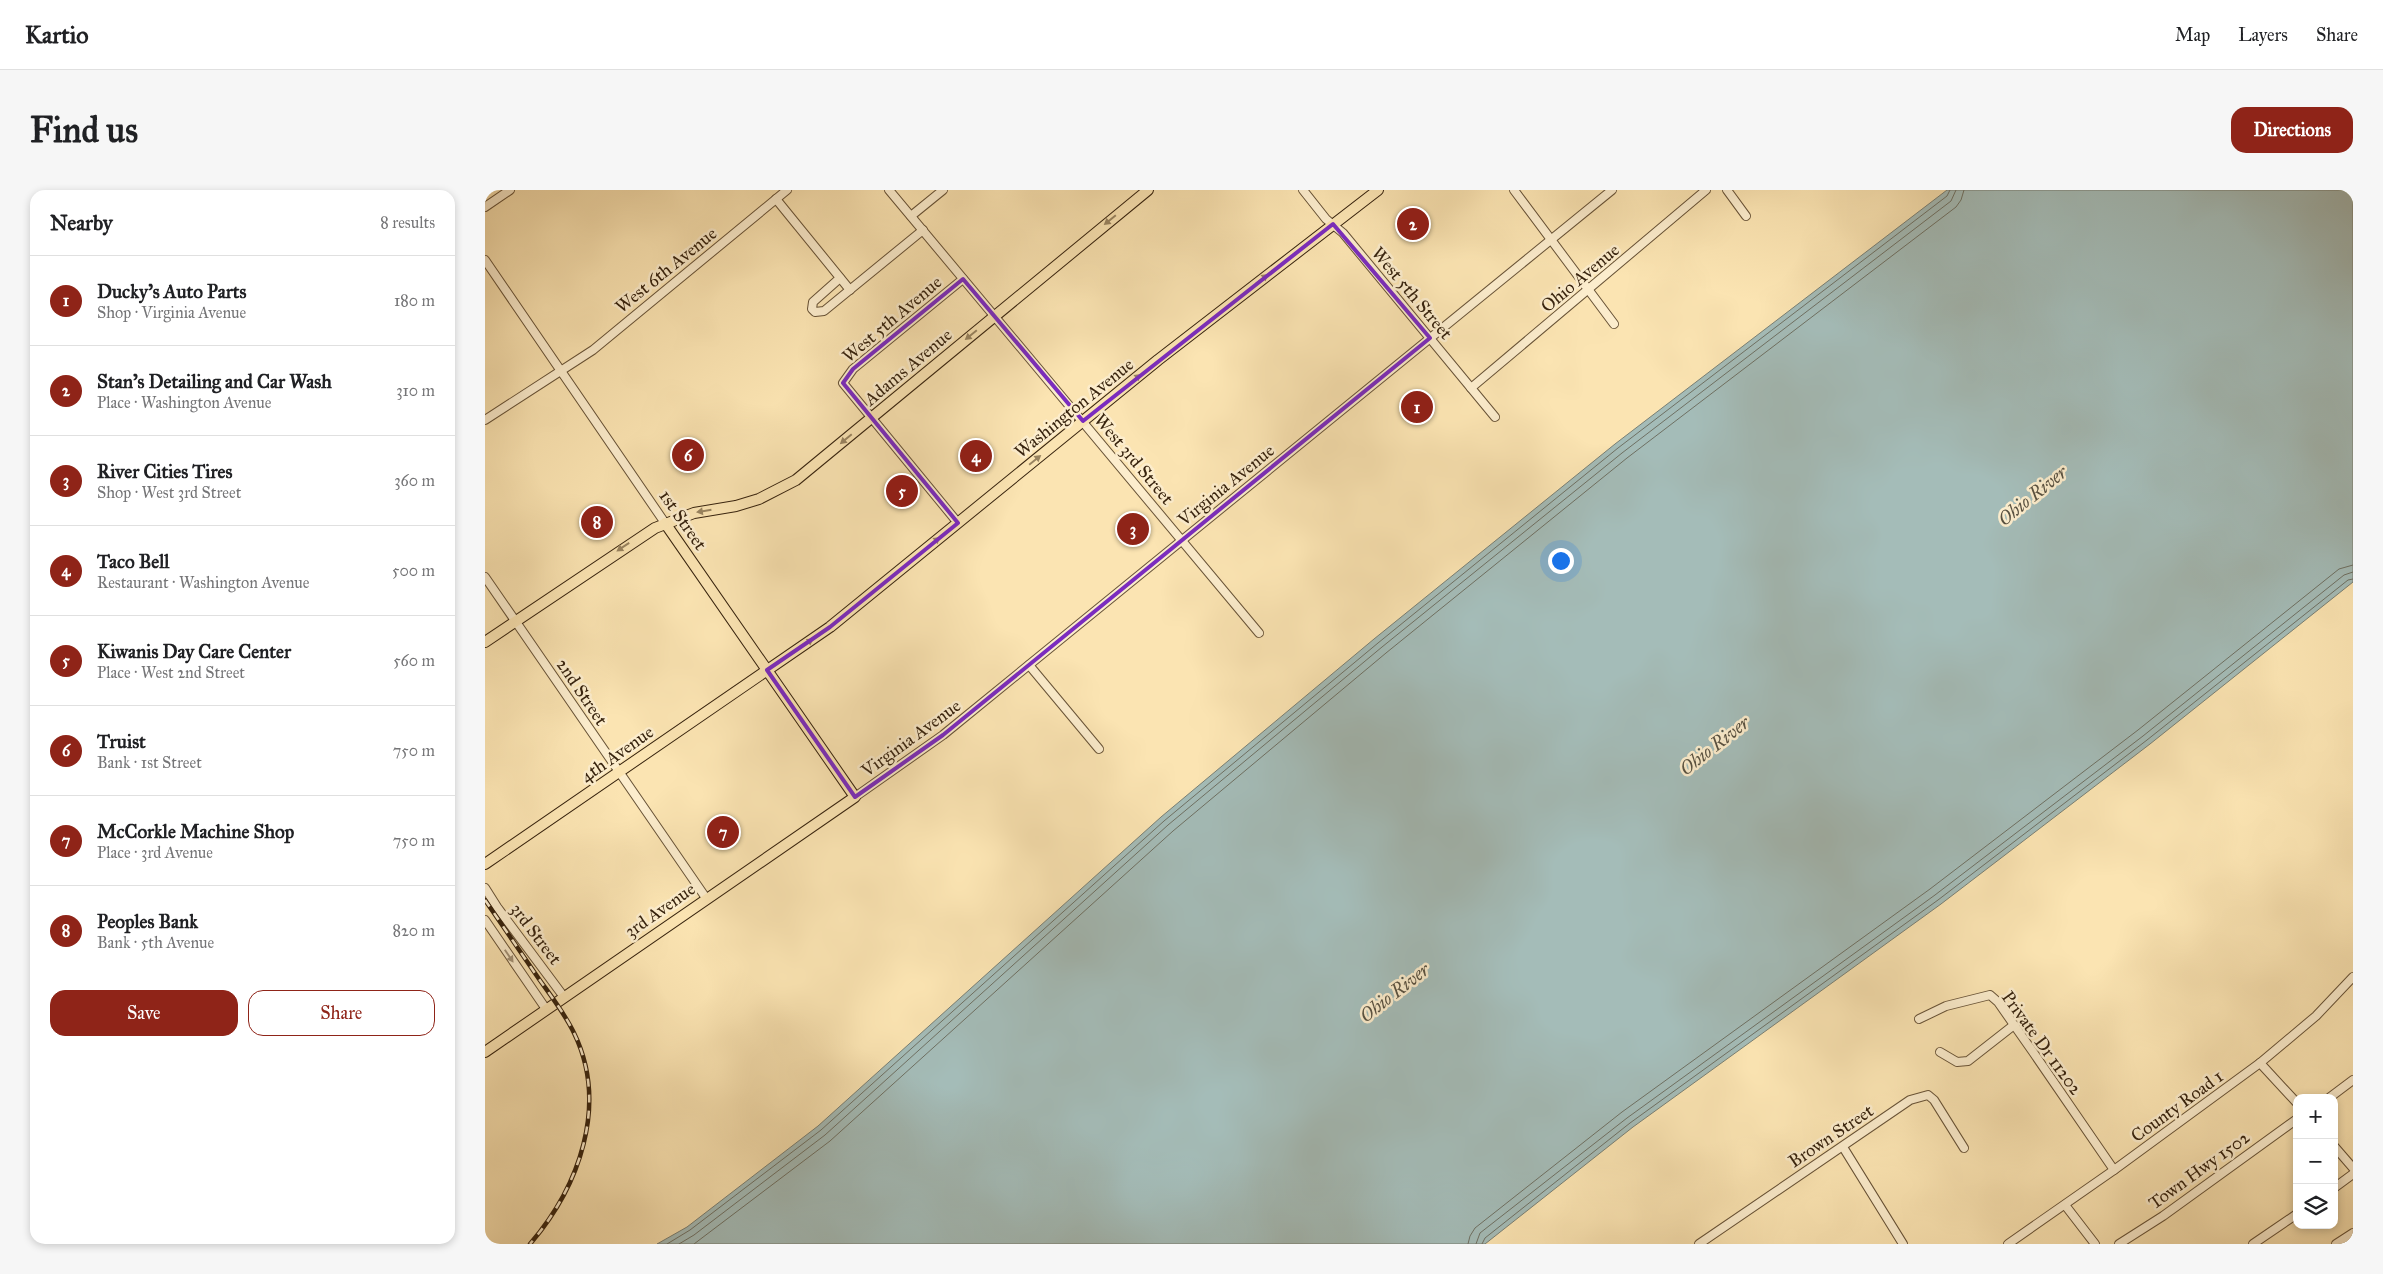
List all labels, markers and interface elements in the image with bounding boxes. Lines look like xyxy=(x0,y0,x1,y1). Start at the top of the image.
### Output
text: Kartio xyxy=(25,20,88,50)
text: Map xyxy=(2175,24,2210,46)
text: Layers xyxy=(2238,24,2288,46)
text: Share xyxy=(2316,24,2358,46)
button: Directions xyxy=(2231,107,2353,153)
text: Find us xyxy=(30,109,138,152)
pin: 2 xyxy=(1397,205,1429,243)
text: Nearby xyxy=(50,210,113,236)
text: 8 results xyxy=(380,213,435,232)
one-way arrow xyxy=(1103,215,1116,226)
street label: West 6th Avenue xyxy=(611,222,721,318)
street label: Ohio Avenue xyxy=(1536,239,1624,317)
street label: West 5th Street xyxy=(1367,242,1457,344)
street label: West 5th Avenue xyxy=(838,271,946,367)
one-way arrow xyxy=(1255,274,1269,284)
text: Ducky's Auto Parts xyxy=(97,280,246,303)
text: 1 xyxy=(63,291,69,310)
text: 180 m xyxy=(394,291,435,310)
text: Shop · Virginia Avenue xyxy=(97,303,246,322)
street label: Adams Avenue xyxy=(859,324,957,411)
one-way arrow xyxy=(965,330,978,341)
street label: Washington Avenue xyxy=(1010,353,1139,463)
text: Stan's Detailing and Car Wash xyxy=(97,370,332,393)
one-way arrow xyxy=(1128,374,1141,385)
text: 2 xyxy=(62,381,70,400)
text: 310 m xyxy=(396,381,435,400)
pin: 1 xyxy=(1401,388,1433,426)
text: Place · Washington Avenue xyxy=(97,393,271,412)
street label: West 3rd Street xyxy=(1090,409,1179,510)
one-way arrow xyxy=(840,434,853,445)
pin: 6 xyxy=(672,436,704,474)
pin: 4 xyxy=(960,437,992,475)
street label: Virginia Avenue xyxy=(1173,439,1279,532)
one-way arrow xyxy=(1028,455,1041,466)
text: River Cities Tires xyxy=(97,460,232,483)
water label: Ohio River xyxy=(1993,460,2072,530)
text: 3 xyxy=(63,471,69,490)
text: 360 m xyxy=(394,471,435,490)
pin: 5 xyxy=(886,472,918,510)
text: Shop · West 3rd Street xyxy=(97,483,241,502)
street label: 1st Street xyxy=(654,486,712,555)
pin: 8 xyxy=(581,503,613,541)
one-way arrow xyxy=(696,508,712,516)
pin: 3 xyxy=(1117,510,1149,548)
one-way arrow xyxy=(928,537,941,548)
one-way arrow xyxy=(616,543,630,552)
your location xyxy=(1548,548,1574,574)
text: Taco Bell xyxy=(97,550,169,573)
text: 4 xyxy=(62,561,70,580)
text: 500 m xyxy=(392,561,435,580)
text: Restaurant · Washington Avenue xyxy=(97,573,309,592)
one-way arrow xyxy=(801,638,814,648)
text: Kiwanis Day Care Center xyxy=(97,640,291,663)
text: 5 xyxy=(62,651,70,670)
text: 560 m xyxy=(393,651,435,670)
street label: 2nd Street xyxy=(552,654,613,730)
text: Place · West 2nd Street xyxy=(97,663,245,682)
street label: Virginia Avenue xyxy=(856,694,966,783)
water label: Ohio River xyxy=(1675,710,1755,780)
street label: 4th Avenue xyxy=(576,721,658,787)
text: Truist xyxy=(97,730,146,753)
text: 6 xyxy=(62,741,70,760)
text: 750 m xyxy=(393,741,435,760)
text: Bank · 1st Street xyxy=(97,753,202,772)
pin: 7 xyxy=(707,813,739,851)
text: McCorkle Machine Shop xyxy=(97,820,294,843)
text: 7 xyxy=(62,831,70,850)
text: 750 m xyxy=(393,831,435,850)
text: Place · 3rd Avenue xyxy=(97,843,213,862)
street label: 3rd Avenue xyxy=(621,878,699,942)
street label: 3rd Street xyxy=(506,899,567,970)
text: Peoples Bank xyxy=(97,910,198,933)
text: 8 xyxy=(62,921,70,940)
text: 820 m xyxy=(392,921,435,940)
text: Bank · 5th Avenue xyxy=(97,933,214,952)
one-way arrow xyxy=(504,949,514,963)
water label: Ohio River xyxy=(1355,957,1435,1027)
street label: Private Dr 11202 xyxy=(1997,987,2087,1099)
button: Save xyxy=(50,990,238,1036)
button: Share xyxy=(248,990,435,1036)
street label: County Road 1 xyxy=(2127,1065,2227,1147)
map controls xyxy=(2293,1094,2338,1229)
button: + xyxy=(2293,1094,2338,1139)
street label: Brown Street xyxy=(1784,1099,1878,1172)
street label: Town Hwy 1502 xyxy=(2144,1126,2254,1214)
button: − xyxy=(2293,1139,2338,1184)
button: layers xyxy=(2293,1184,2338,1229)

